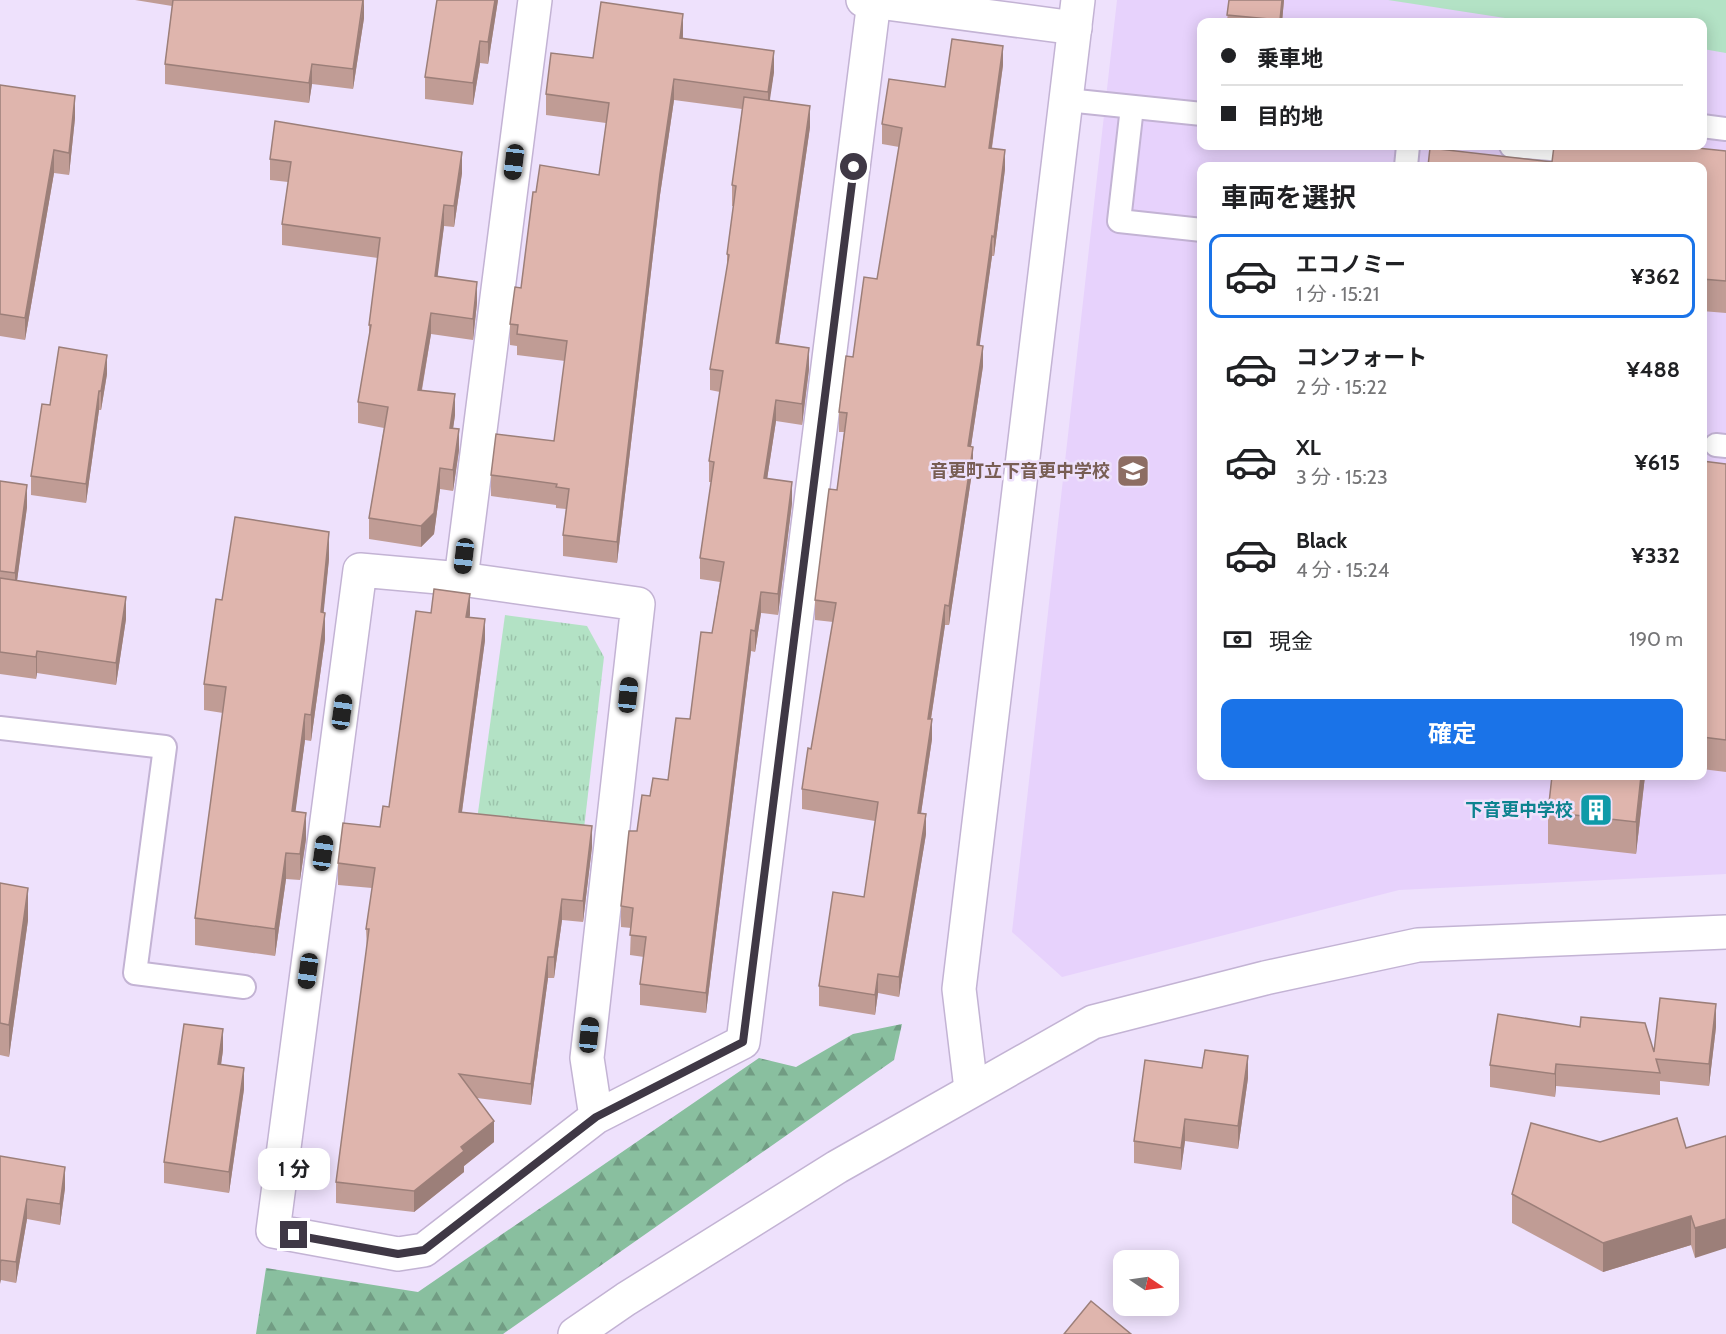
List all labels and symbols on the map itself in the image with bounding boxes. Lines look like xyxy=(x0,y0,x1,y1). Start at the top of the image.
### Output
car xyxy=(503,143,525,181)
route start xyxy=(840,153,867,180)
school or university icon: 音更町立下音更中学校 xyxy=(1115,453,1151,489)
place label: 音更町立下音更中学校 xyxy=(930,460,1110,482)
car xyxy=(453,537,475,575)
car xyxy=(617,676,639,714)
car xyxy=(331,693,353,731)
building icon: 下音更中学校 xyxy=(1578,792,1614,828)
place label: 下音更中学校 xyxy=(1465,799,1573,821)
car xyxy=(312,834,334,872)
car xyxy=(297,952,319,990)
car xyxy=(578,1016,600,1054)
callout: 1 分 xyxy=(258,1148,330,1190)
route end xyxy=(280,1221,307,1248)
north arrow xyxy=(1113,1250,1179,1316)

